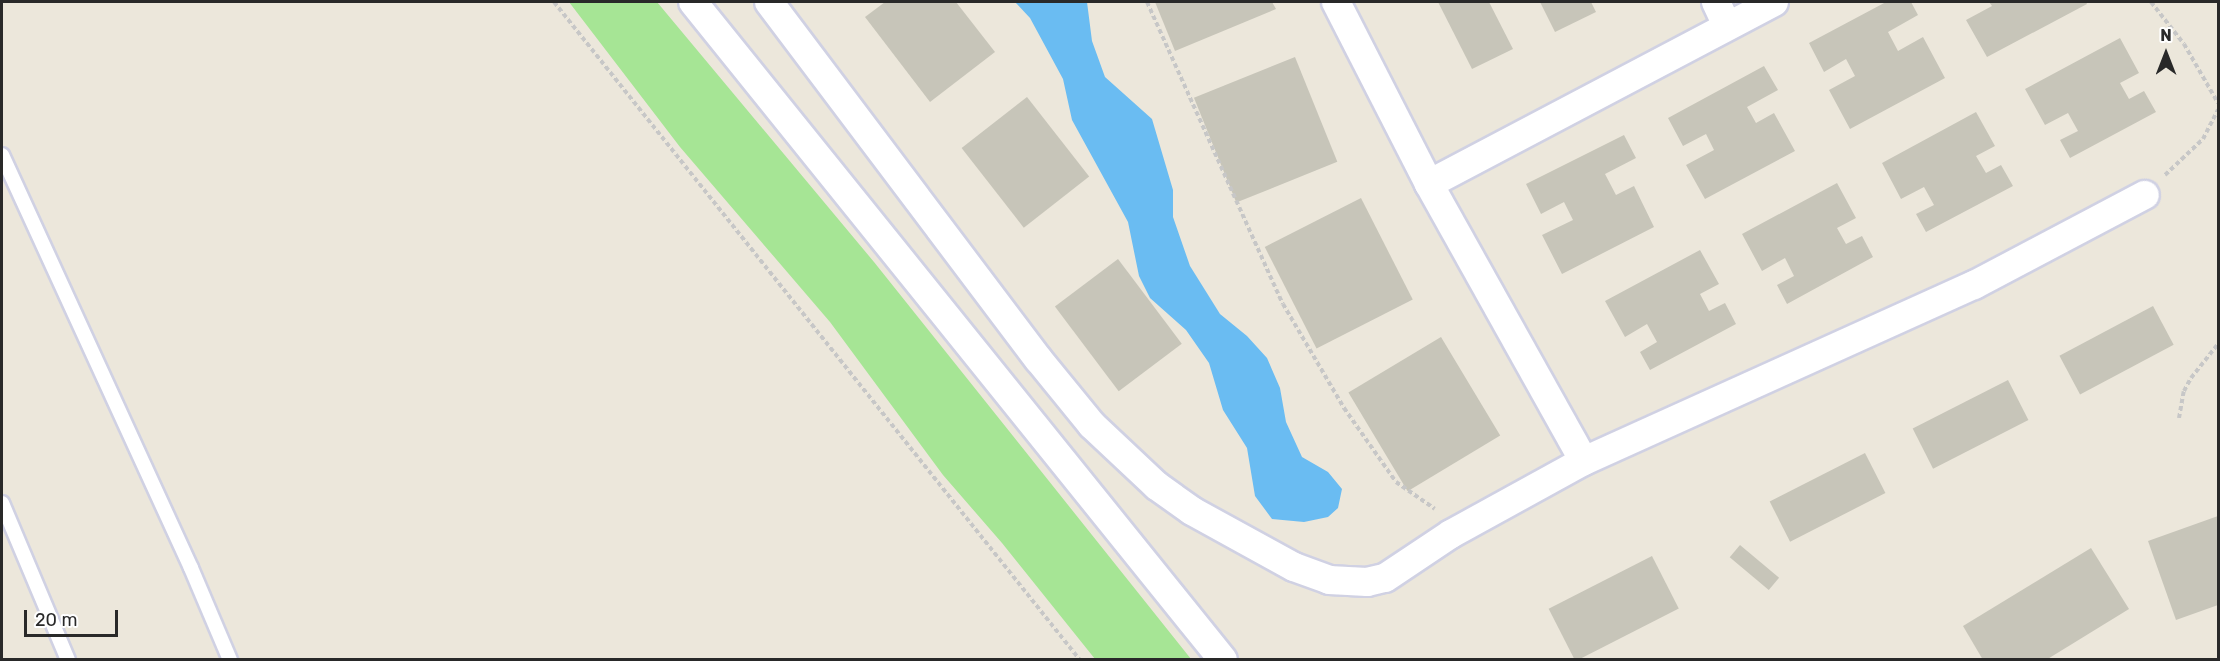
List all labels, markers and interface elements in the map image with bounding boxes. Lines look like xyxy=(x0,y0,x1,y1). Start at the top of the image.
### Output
north arrow xyxy=(2136,24,2196,84)
text: N xyxy=(2160,26,2172,45)
scale bar xyxy=(27,598,122,636)
text: 20 m xyxy=(35,609,77,631)

